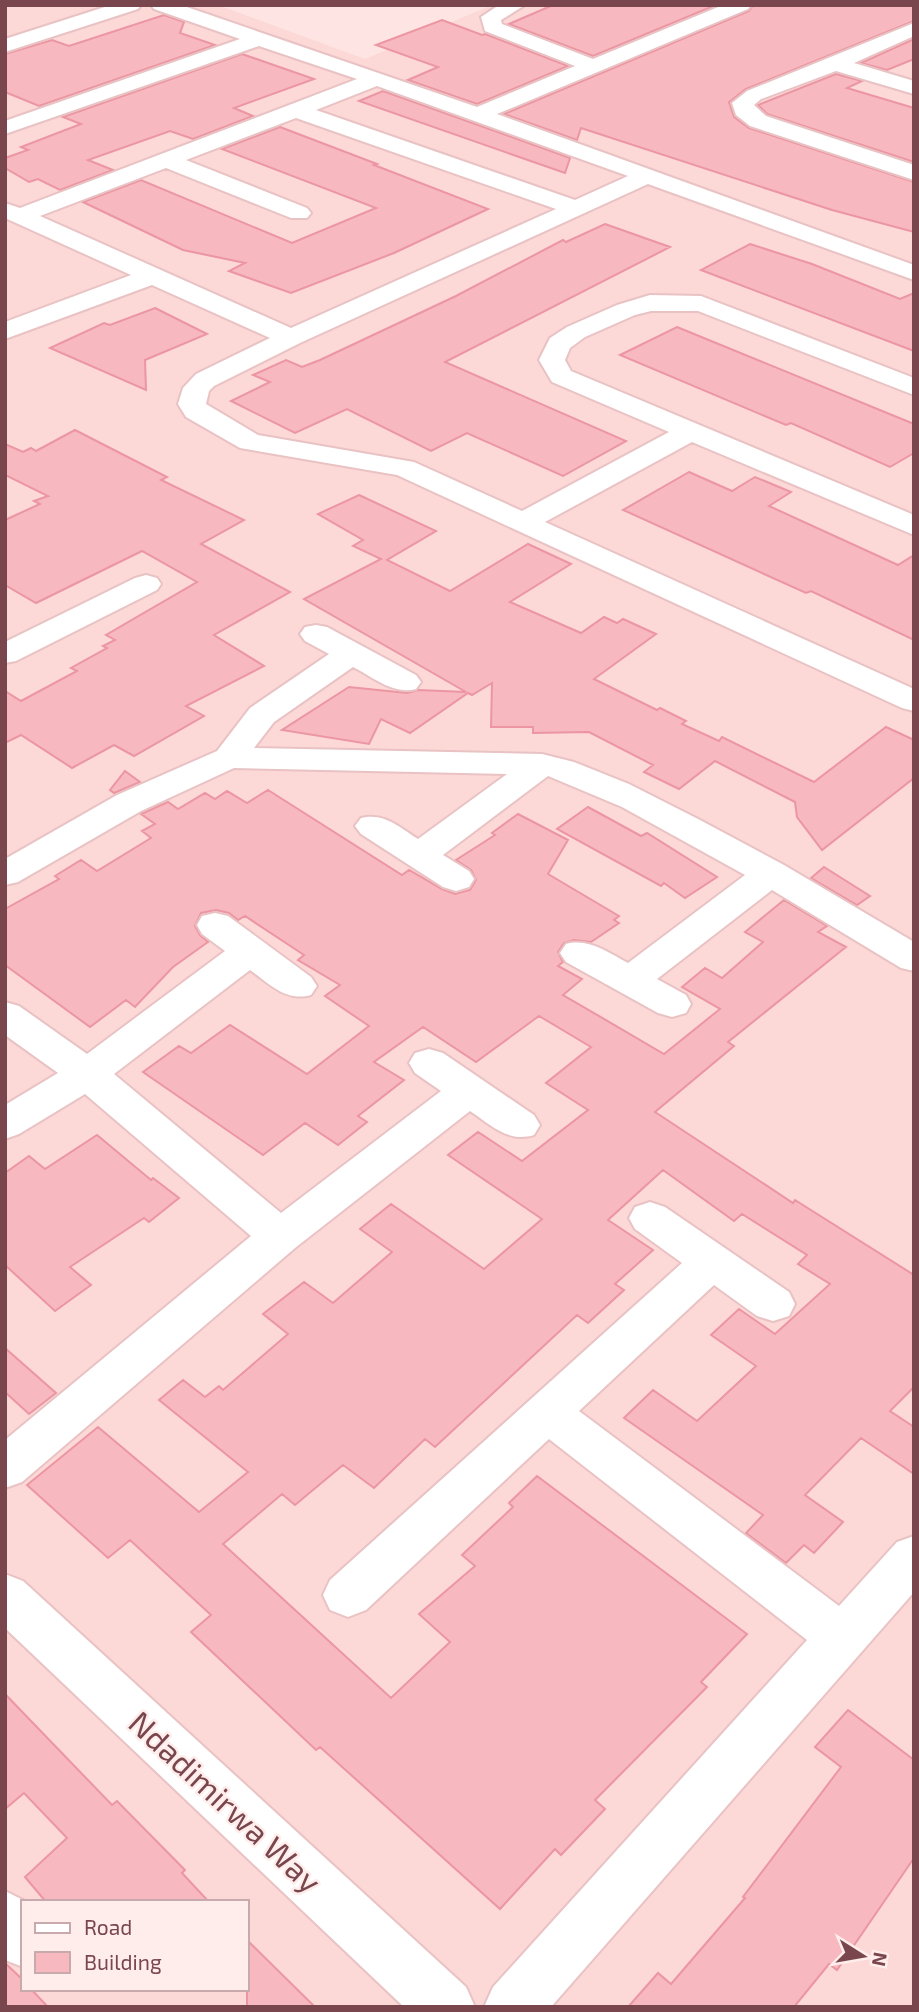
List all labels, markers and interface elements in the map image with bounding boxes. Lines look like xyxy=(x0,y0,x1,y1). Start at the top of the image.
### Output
street label: Ndadimirwa Way xyxy=(122,1702,330,1900)
legend xyxy=(21,1900,248,1991)
text: Road xyxy=(84,1914,132,1939)
north arrow xyxy=(828,1921,898,1991)
text: Building xyxy=(84,1949,162,1974)
text: N xyxy=(868,1950,893,1968)

